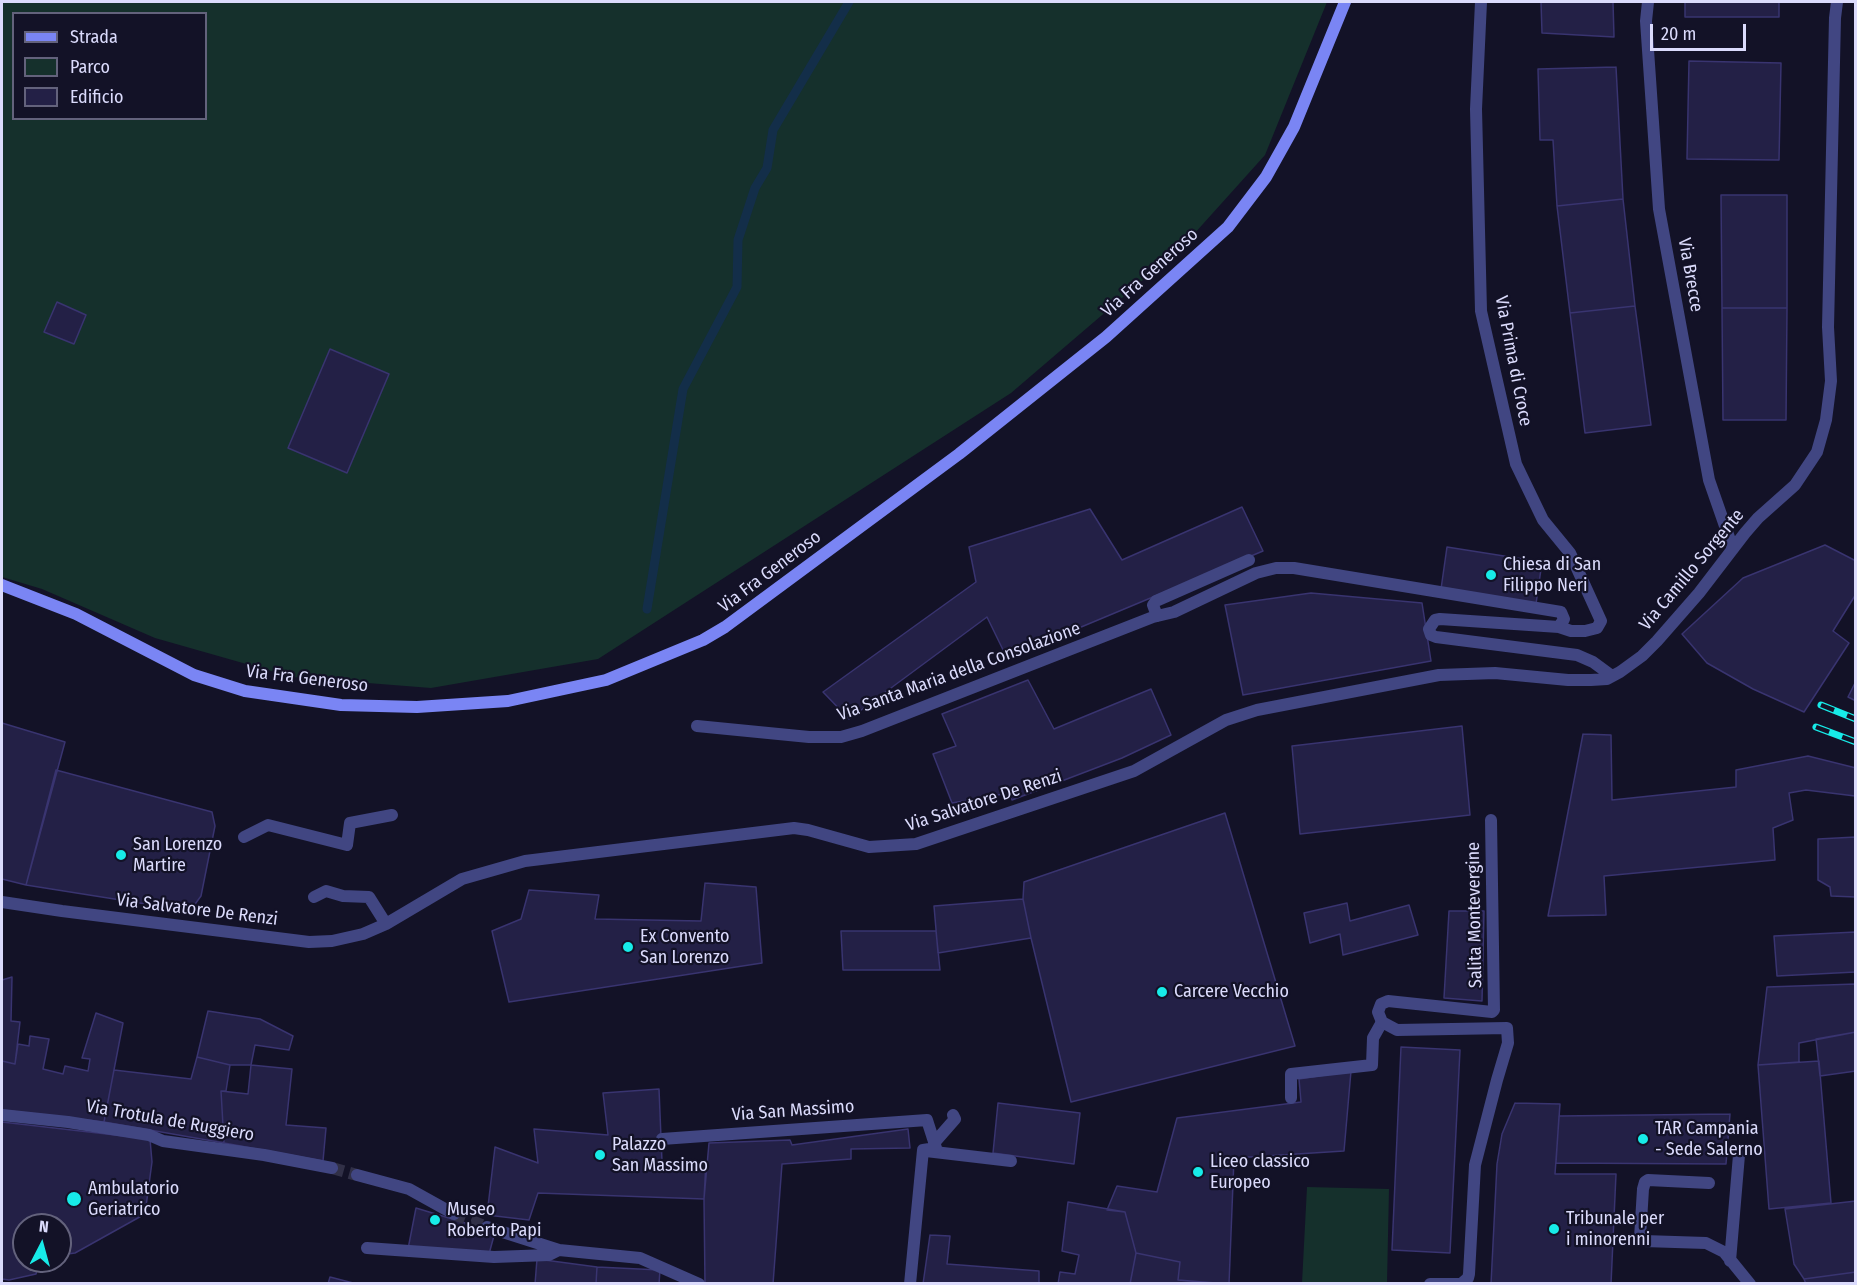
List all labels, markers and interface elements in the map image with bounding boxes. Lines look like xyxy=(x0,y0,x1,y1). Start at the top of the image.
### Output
legend xyxy=(12,12,207,120)
scale bar xyxy=(1653,12,1749,50)
text: 20 m xyxy=(1661,23,1696,45)
text: Strada xyxy=(70,26,118,48)
text: Parco xyxy=(70,56,110,78)
text: Edificio xyxy=(70,86,123,108)
street label: Via Fra Generoso xyxy=(1097,224,1203,322)
street label: Via Brecce xyxy=(1673,236,1707,314)
street label: Via Prima di Croce xyxy=(1490,294,1536,428)
street label: Via Camillo Sorgente xyxy=(1635,505,1749,635)
street label: Via Fra Generoso xyxy=(714,526,826,618)
place label: Chiesa di San Filippo Neri xyxy=(1503,554,1601,596)
marker: Chiesa di San Filippo Neri xyxy=(1484,568,1498,582)
street label: Via Santa Maria della Consolazione xyxy=(834,618,1084,726)
street label: Via Fra Generoso xyxy=(245,661,369,697)
street label: Via Salvatore De Renzi xyxy=(903,766,1065,836)
place label: San Lorenzo Martire xyxy=(133,834,222,876)
street label: Salita Montevergine xyxy=(1463,842,1487,988)
marker: San Lorenzo Martire xyxy=(114,848,128,862)
street label: Via Salvatore De Renzi xyxy=(115,889,279,931)
place label: Ex Convento San Lorenzo xyxy=(640,926,730,968)
marker: Ex Convento San Lorenzo xyxy=(621,940,635,954)
place label: Carcere Vecchio xyxy=(1174,981,1289,1003)
marker: Carcere Vecchio xyxy=(1155,985,1169,999)
street label: Via Trotula de Ruggiero xyxy=(84,1096,256,1146)
street label: Via San Massimo xyxy=(731,1096,855,1126)
place label: TAR Campania - Sede Salerno xyxy=(1655,1118,1763,1160)
marker: TAR Campania - Sede Salerno xyxy=(1636,1132,1650,1146)
place label: Palazzo San Massimo xyxy=(612,1134,708,1176)
marker: Palazzo San Massimo xyxy=(593,1148,607,1162)
place label: Liceo classico Europeo xyxy=(1210,1151,1310,1194)
marker: Liceo classico Europeo xyxy=(1191,1165,1205,1179)
place label: Ambulatorio Geriatrico xyxy=(88,1178,179,1220)
marker: Ambulatorio Geriatrico xyxy=(65,1190,83,1208)
place label: Museo Roberto Papi xyxy=(447,1199,541,1242)
place label: Tribunale per i minorenni xyxy=(1566,1208,1664,1250)
north arrow xyxy=(12,1213,72,1273)
marker: Museo Roberto Papi xyxy=(428,1213,442,1227)
text: N xyxy=(38,1217,49,1237)
marker: Tribunale per i minorenni xyxy=(1547,1222,1561,1236)

